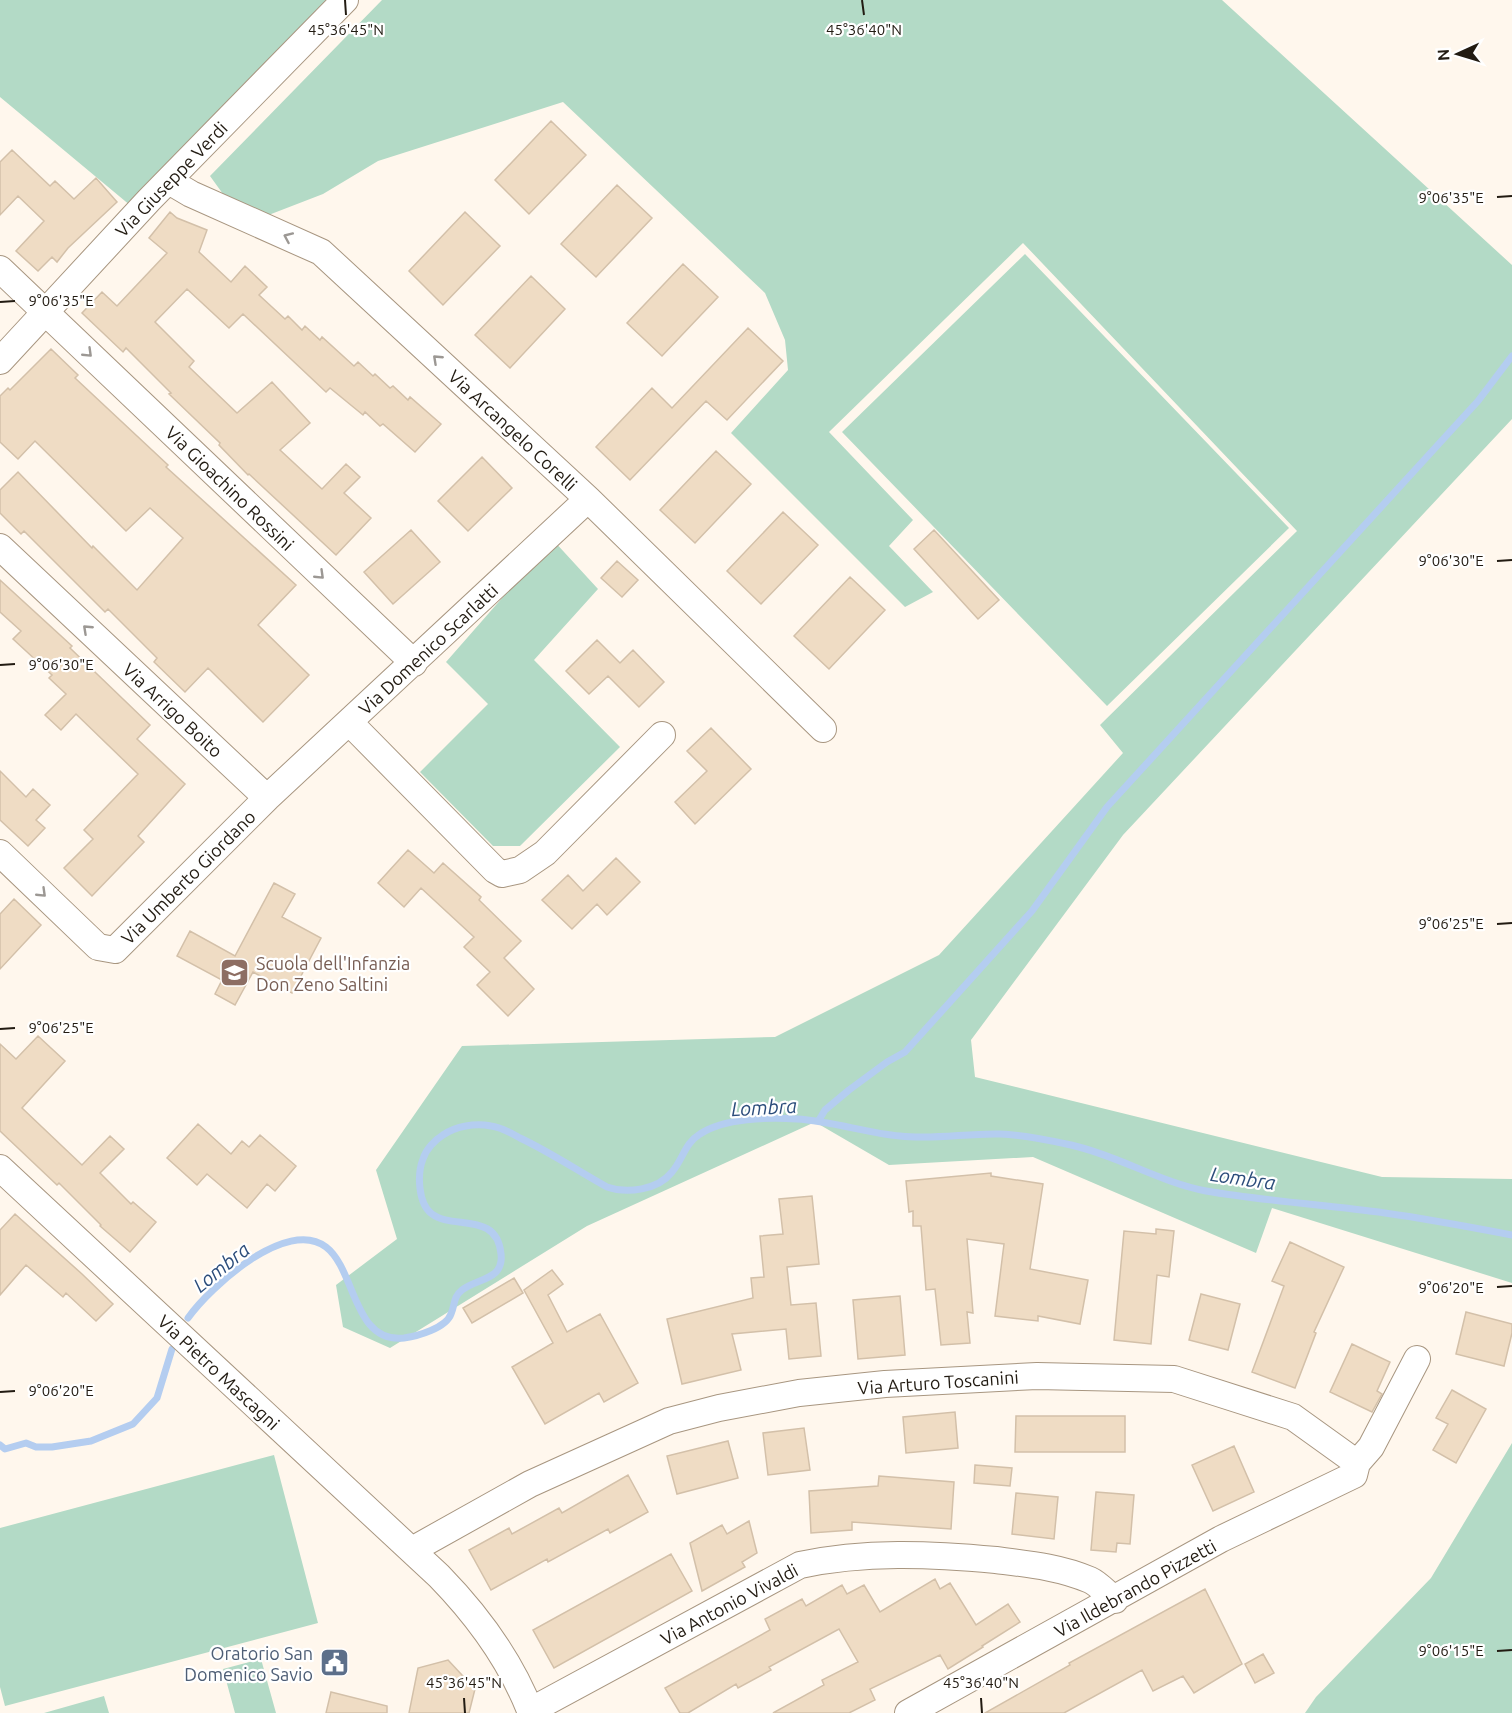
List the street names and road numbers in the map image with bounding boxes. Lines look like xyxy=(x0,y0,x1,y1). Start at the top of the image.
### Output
street label: Via Giuseppe Verdi xyxy=(111,118,231,240)
street label: Via Arcangelo Corelli xyxy=(445,365,581,495)
street label: Via Gioachino Rossini xyxy=(162,422,298,554)
street label: Via Domenico Scarlatti xyxy=(354,579,502,719)
street label: Via Arrigo Boito xyxy=(119,659,227,761)
street label: Via Umberto Giordano xyxy=(117,806,259,948)
street label: Via Pietro Mascagni xyxy=(154,1311,284,1433)
street label: Via Arturo Toscanini xyxy=(857,1366,1019,1398)
street label: Via Ildebrando Pizzetti xyxy=(1051,1535,1219,1641)
street label: Via Antonio Vivaldi xyxy=(657,1559,801,1649)

